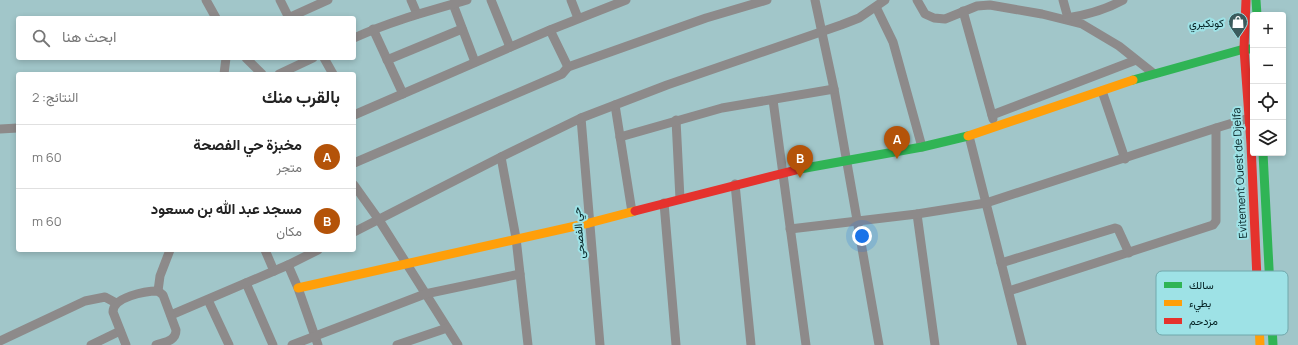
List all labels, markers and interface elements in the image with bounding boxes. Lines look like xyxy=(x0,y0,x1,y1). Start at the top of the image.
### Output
shop icon: كونكيري xyxy=(1227,11,1249,39)
map controls xyxy=(1250,12,1286,156)
button: + xyxy=(1250,12,1286,48)
place label: كونكيري xyxy=(1189,15,1224,33)
search box xyxy=(16,16,356,60)
text: ابحث هنا xyxy=(62,26,116,47)
icon: search xyxy=(30,27,52,49)
button: − xyxy=(1250,48,1286,84)
button: locate xyxy=(1250,84,1286,120)
text: بالقرب منك xyxy=(262,85,340,108)
text: النتائج: 2 xyxy=(32,88,78,106)
street label: Evitement Ouest de Djelfa xyxy=(1228,107,1250,239)
button: layers xyxy=(1250,120,1286,156)
pin: A xyxy=(884,126,910,159)
text: مخبزة حي الفصحة xyxy=(193,134,302,155)
pin: B xyxy=(787,145,813,178)
text: 60 m xyxy=(32,148,62,166)
text: A xyxy=(323,148,331,166)
text: متجر xyxy=(277,158,302,176)
text: مسجد عبد الله بن مسعود xyxy=(151,198,302,219)
street label: حي الفصحى xyxy=(568,206,591,260)
text: 60 m xyxy=(32,212,62,230)
text: B xyxy=(323,212,331,230)
text: مكان xyxy=(276,222,302,240)
your location xyxy=(852,226,872,246)
legend xyxy=(1156,271,1288,335)
text: سالك xyxy=(1189,277,1214,292)
text: بطيء xyxy=(1189,295,1211,313)
text: مزدحم xyxy=(1189,313,1218,329)

